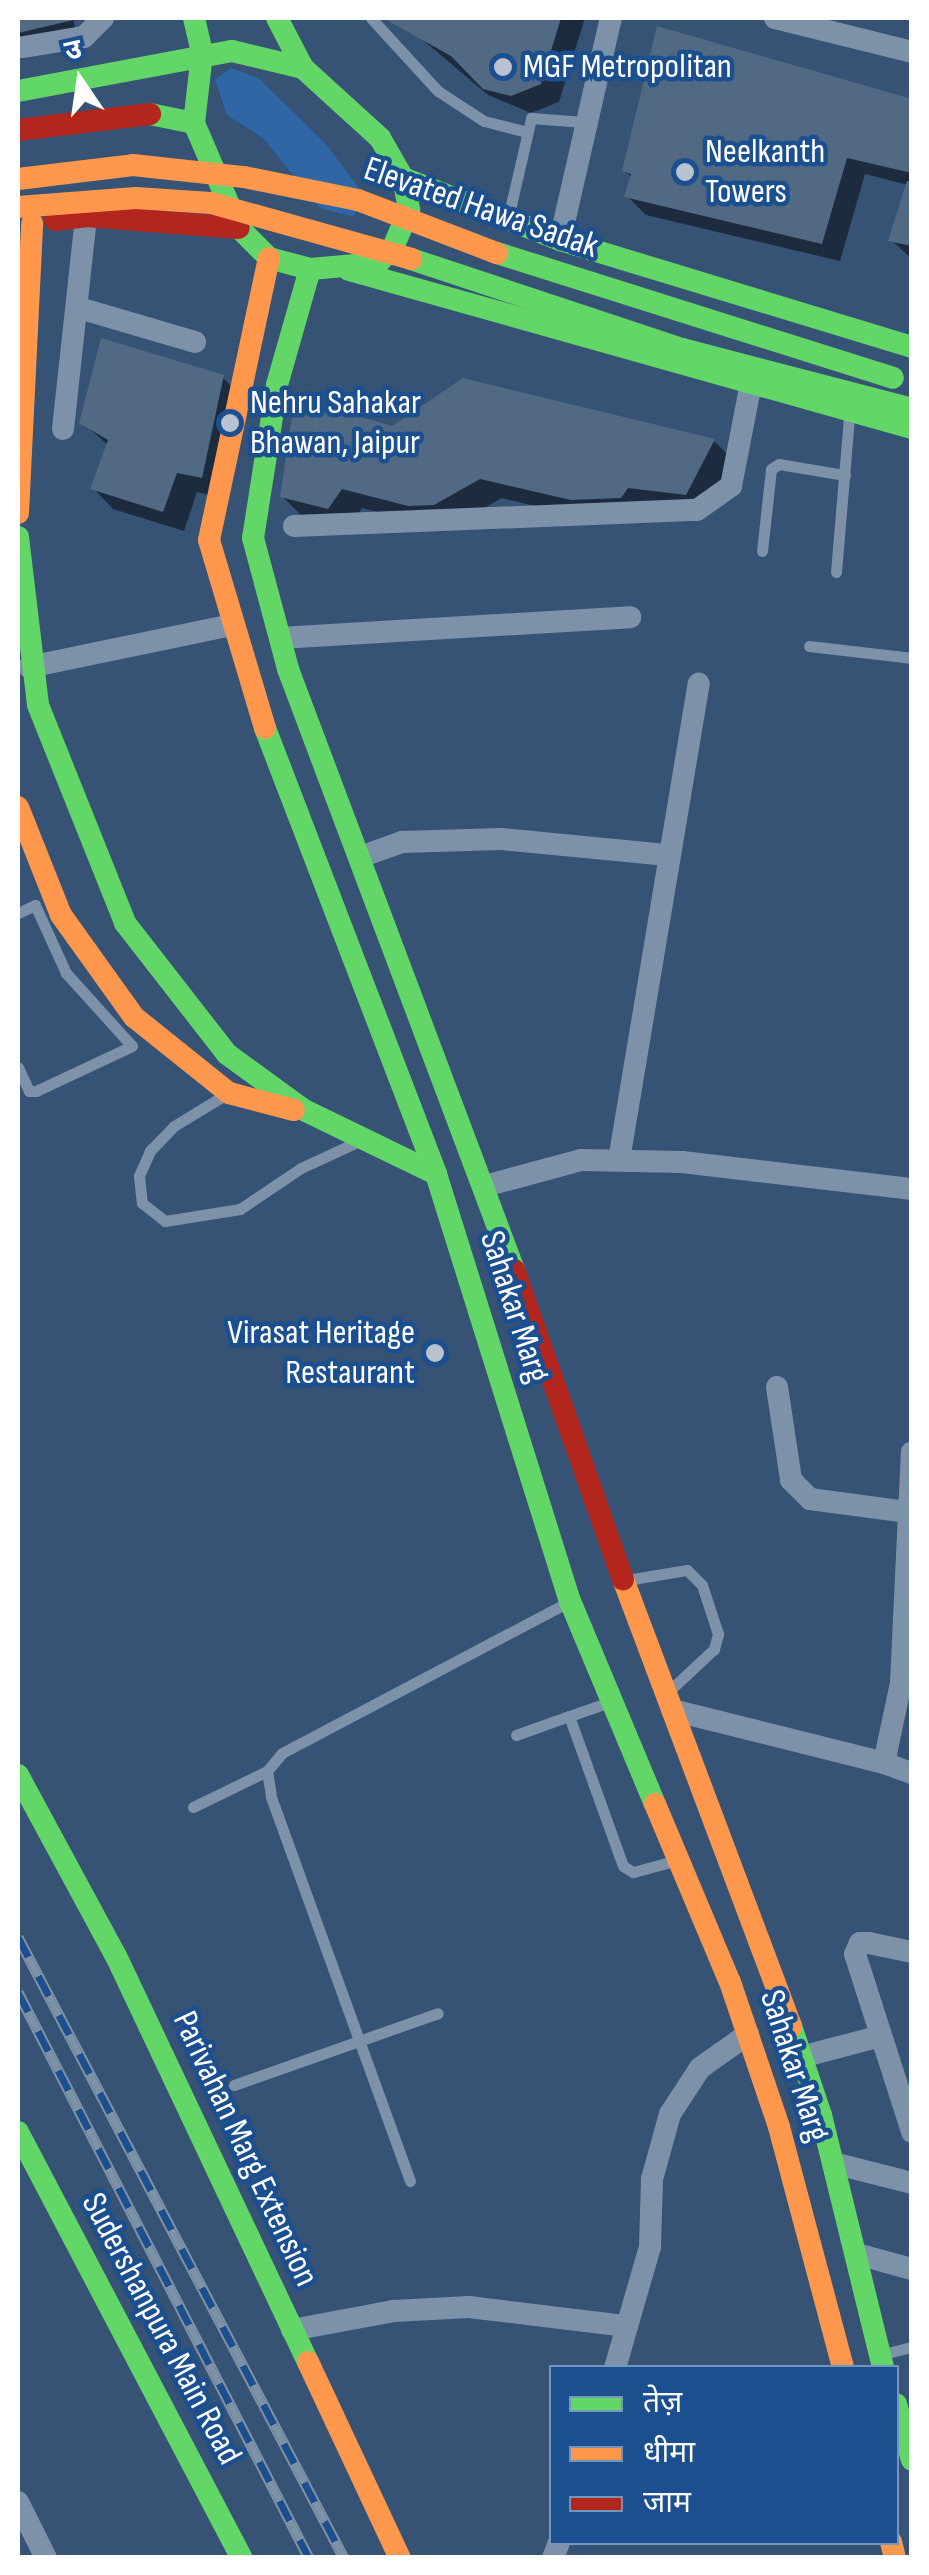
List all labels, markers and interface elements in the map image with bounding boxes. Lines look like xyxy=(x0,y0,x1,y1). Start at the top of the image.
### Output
north arrow xyxy=(30,30,130,130)
text: उ xyxy=(61,32,85,68)
place label: MGF Metropolitan xyxy=(523,46,732,88)
marker: MGF Metropolitan xyxy=(492,56,514,78)
place label: Neelkanth Towers xyxy=(705,131,825,213)
street label: Elevated Hawa Sadak xyxy=(358,148,604,268)
marker: Neelkanth Towers xyxy=(674,161,696,183)
place label: Nehru Sahakar Bhawan, Jaipur xyxy=(250,382,421,464)
marker: Nehru Sahakar Bhawan, Jaipur xyxy=(219,412,241,434)
street label: Sahakar Marg xyxy=(470,1226,558,1388)
place label: Virasat Heritage Restaurant xyxy=(227,1312,415,1394)
marker: Virasat Heritage Restaurant xyxy=(424,1342,446,1364)
street label: Sahakar Marg xyxy=(750,1985,838,2147)
street label: Parivahan Marg Extension xyxy=(163,2005,327,2293)
street label: Sudershanpura Main Road xyxy=(72,2186,250,2472)
legend xyxy=(549,2365,899,2545)
text: तेज़ xyxy=(643,2385,682,2421)
text: धीमा xyxy=(643,2435,695,2471)
text: जाम xyxy=(643,2485,691,2521)

